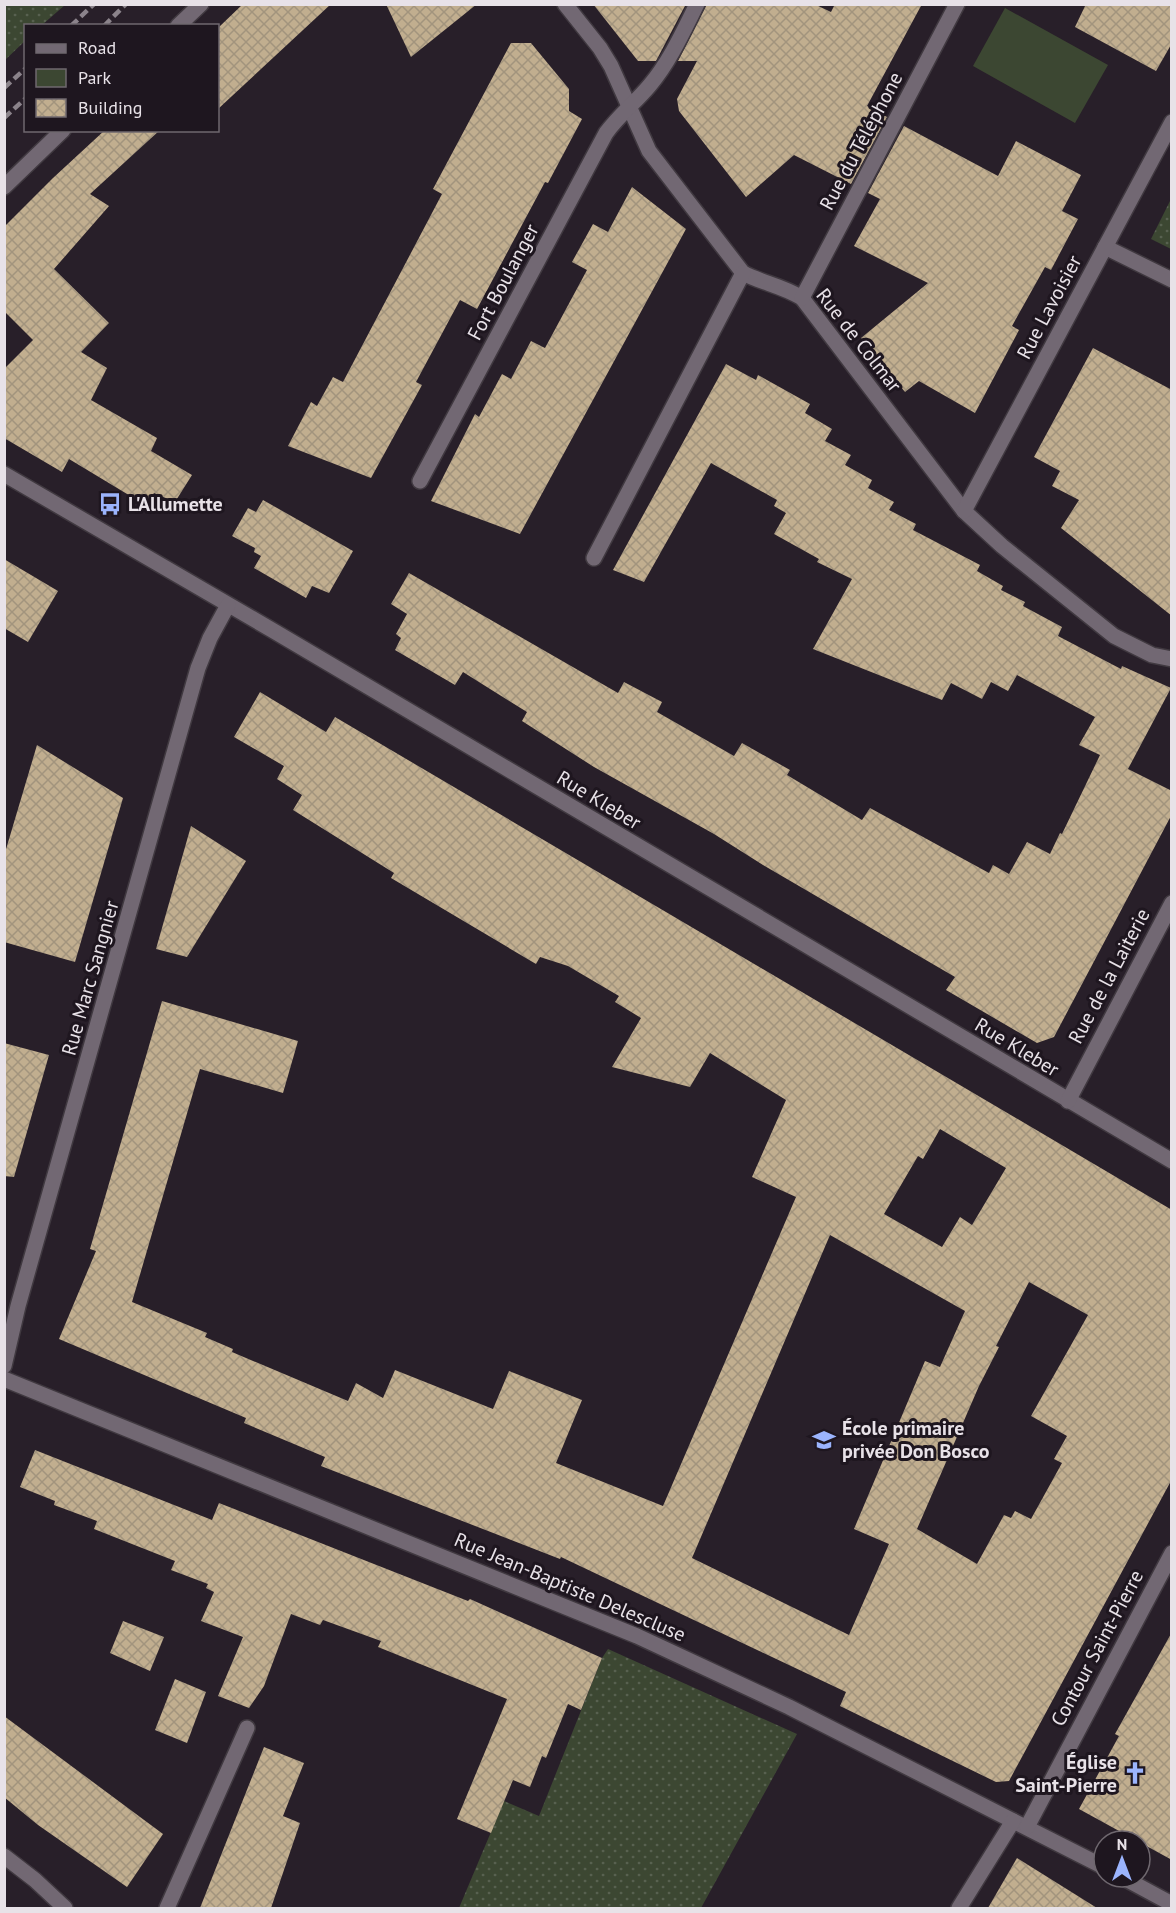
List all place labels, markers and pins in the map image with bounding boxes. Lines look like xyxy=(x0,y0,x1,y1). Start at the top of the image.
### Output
bus stop icon: L'Allumette xyxy=(97,491,123,517)
place label: L'Allumette xyxy=(128,491,223,517)
place label: École primaire privée Don Bosco xyxy=(842,1415,990,1464)
school or university icon: École primaire privée Don Bosco xyxy=(811,1427,837,1453)
place label: Église Saint-Pierre xyxy=(1015,1749,1117,1798)
church icon: Église Saint-Pierre xyxy=(1122,1760,1148,1786)

